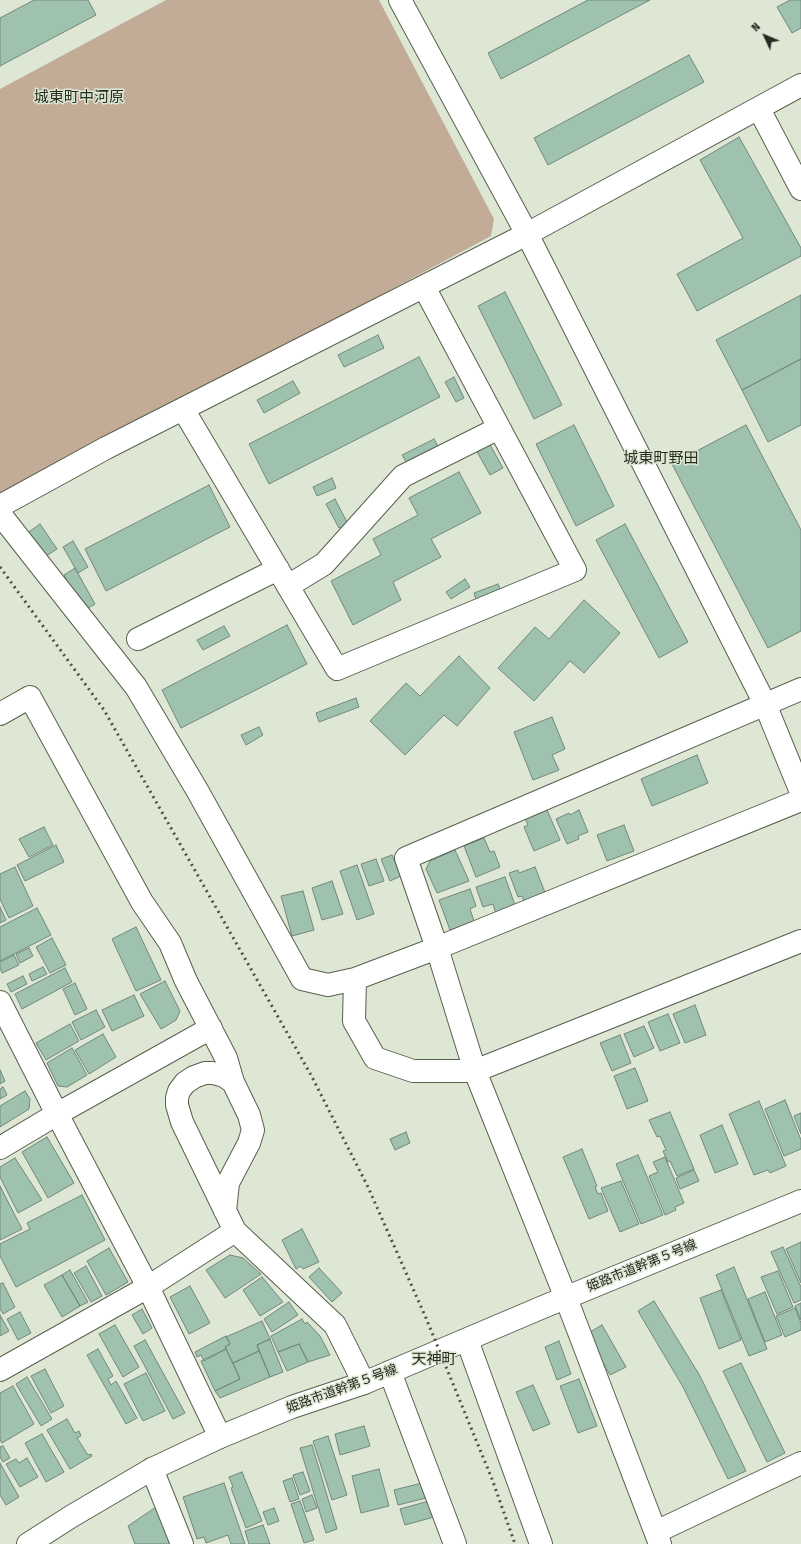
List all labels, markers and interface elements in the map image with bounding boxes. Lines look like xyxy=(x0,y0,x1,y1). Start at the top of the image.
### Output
north arrow xyxy=(745,16,785,56)
text: N xyxy=(749,20,763,34)
district label: 城東町中河原 xyxy=(34,89,124,107)
district label: 城東町野田 xyxy=(624,450,698,468)
street label: 姫路市道幹第５号線 xyxy=(585,1237,699,1295)
district label: 天神町 xyxy=(412,1351,456,1369)
street label: 姫路市道幹第５号線 xyxy=(284,1362,400,1416)

